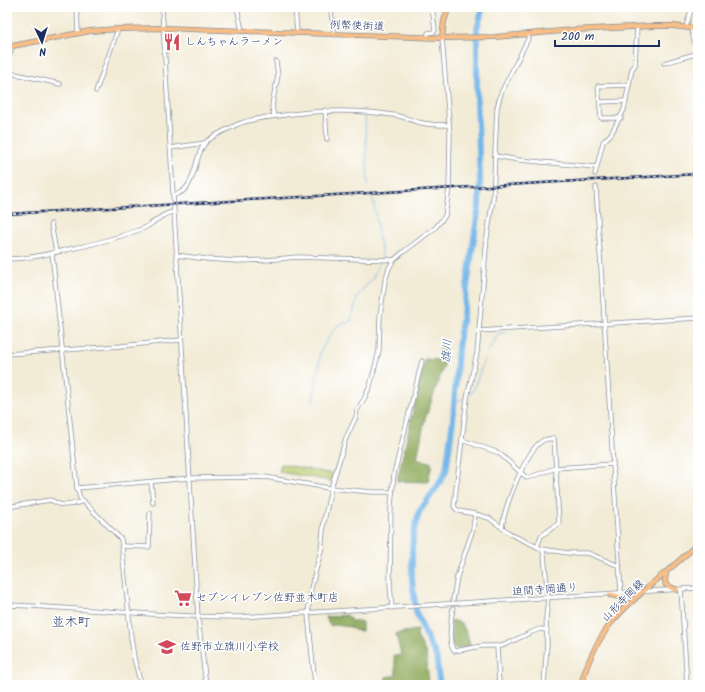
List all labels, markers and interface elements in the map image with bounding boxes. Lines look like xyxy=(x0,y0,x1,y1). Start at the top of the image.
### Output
street label: 例幣使街道 xyxy=(329,16,385,36)
north arrow xyxy=(22,22,62,62)
scale bar xyxy=(555,22,659,48)
text: 200 m xyxy=(561,27,595,46)
restaurant icon: しんちゃんラーメン xyxy=(162,32,182,52)
place label: しんちゃんラーメン xyxy=(185,33,283,51)
text: N xyxy=(38,42,47,60)
water label: 旗川 xyxy=(436,338,458,364)
street label: 山形寺岡線 xyxy=(597,575,649,627)
street label: 迫間寺岡通り xyxy=(511,579,579,601)
supermarket icon: セブンイレブン佐野並木町店 xyxy=(173,588,193,608)
place label: セブンイレブン佐野並木町店 xyxy=(196,589,339,607)
district label: 並木町 xyxy=(51,612,91,633)
school or university icon: 佐野市立旗川小学校 xyxy=(157,637,177,657)
place label: 佐野市立旗川小学校 xyxy=(180,638,279,656)

